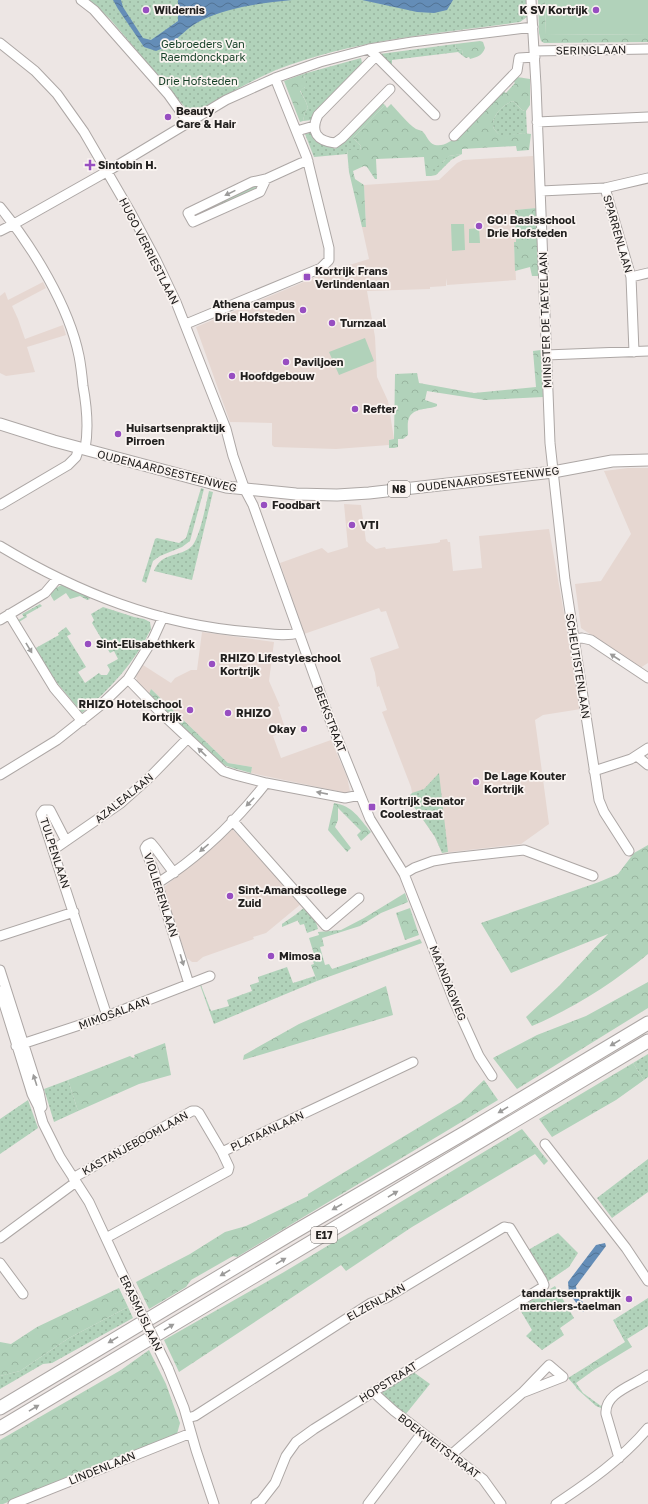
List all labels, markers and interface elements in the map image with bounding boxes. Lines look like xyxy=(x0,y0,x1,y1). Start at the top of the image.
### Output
place label: Wildernis xyxy=(154,3,205,16)
place label: K SV Kortrijk xyxy=(520,3,589,16)
marker: Wildernis xyxy=(141,5,151,15)
marker: K SV Kortrijk xyxy=(591,5,601,15)
park label: Gebroeders Van Raemdonckpark xyxy=(160,37,246,63)
street label: SERINGLAAN xyxy=(556,42,626,57)
park label: Drie Hofsteden xyxy=(158,74,238,87)
place label: Beauty Care & Hair xyxy=(176,104,237,130)
marker: Beauty Care & Hair xyxy=(163,112,173,122)
place label: Sintobin H. xyxy=(98,158,157,171)
marker: Sintobin H. xyxy=(85,160,95,170)
one-way arrow xyxy=(224,190,236,196)
street label: SPARRENLAAN xyxy=(601,193,636,274)
street label: HUGO VERRIESTLAAN xyxy=(117,195,182,306)
place label: GO! Basisschool Drie Hofsteden xyxy=(487,213,576,239)
marker: GO! Basisschool Drie Hofsteden xyxy=(474,221,484,231)
street label: MINISTER DE TAEYELAAN xyxy=(536,252,553,388)
place label: Kortrijk Frans Verlindenlaan xyxy=(315,264,390,290)
marker: Kortrijk Frans Verlindenlaan xyxy=(302,272,312,282)
place label: Athena campus Drie Hofsteden xyxy=(212,297,295,323)
marker: Athena campus Drie Hofsteden xyxy=(298,305,308,315)
place label: Turnzaal xyxy=(340,316,387,329)
marker: Turnzaal xyxy=(327,318,337,328)
place label: Paviljoen xyxy=(294,355,344,368)
marker: Paviljoen xyxy=(281,357,291,367)
place label: Hoofdgebouw xyxy=(240,369,315,382)
marker: Hoofdgebouw xyxy=(227,371,237,381)
place label: Refter xyxy=(363,402,397,415)
marker: Refter xyxy=(350,404,360,414)
place label: Huisartsenpraktijk Pirroen xyxy=(126,421,226,447)
marker: Huisartsenpraktijk Pirroen xyxy=(113,429,123,439)
street label: OUDENAARDSESTEENWEG xyxy=(96,447,238,494)
street label: OUDENAARDSESTEENWEG xyxy=(416,463,560,494)
road number: N8 xyxy=(388,481,410,497)
place label: Foodbart xyxy=(272,498,321,511)
marker: Foodbart xyxy=(259,500,269,510)
place label: VTI xyxy=(360,518,379,531)
marker: VTI xyxy=(347,520,357,530)
street label: SCHEUTISTENLAAN xyxy=(564,612,593,720)
place label: Sint-Elisabethkerk xyxy=(96,637,196,650)
marker: Sint-Elisabethkerk xyxy=(83,639,93,649)
one-way arrow xyxy=(25,642,32,654)
place label: RHIZO Lifestyleschool Kortrijk xyxy=(220,651,341,677)
one-way arrow xyxy=(610,653,621,661)
marker: RHIZO Lifestyleschool Kortrijk xyxy=(207,659,217,669)
street label: BEEKSTRAAT xyxy=(312,684,349,754)
place label: RHIZO Hotelschool Kortrijk xyxy=(79,697,183,723)
marker: RHIZO Hotelschool Kortrijk xyxy=(185,705,195,715)
place label: RHIZO xyxy=(236,706,271,719)
marker: RHIZO xyxy=(223,708,233,718)
place label: Okay xyxy=(268,722,296,735)
marker: Okay xyxy=(299,724,309,734)
one-way arrow xyxy=(197,747,207,757)
place label: De Lage Kouter Kortrijk xyxy=(484,769,567,795)
street label: AZALEALAAN xyxy=(92,770,156,825)
marker: De Lage Kouter Kortrijk xyxy=(471,777,481,787)
one-way arrow xyxy=(316,790,328,796)
place label: Kortrijk Senator Coolestraat xyxy=(380,794,466,820)
one-way arrow xyxy=(245,797,255,807)
marker: Kortrijk Senator Coolestraat xyxy=(367,802,377,812)
street label: TULPENLAAN xyxy=(38,816,73,890)
one-way arrow xyxy=(199,843,210,852)
street label: VIOLIERENLAAN xyxy=(142,851,181,939)
place label: Sint-Amandscollege Zuid xyxy=(238,883,347,909)
marker: Sint-Amandscollege Zuid xyxy=(225,891,235,901)
street label: MAANDAGWEG xyxy=(427,943,470,1023)
place label: Mimosa xyxy=(279,949,321,962)
marker: Mimosa xyxy=(266,951,276,961)
one-way arrow xyxy=(179,955,185,967)
street label: MIMOSALAAN xyxy=(76,994,151,1031)
one-way arrow xyxy=(609,1039,621,1046)
one-way arrow xyxy=(32,1074,38,1086)
one-way arrow xyxy=(497,1106,509,1113)
street label: KASTANJEBOOMLAAN xyxy=(79,1108,190,1177)
street label: PLATAANLAAN xyxy=(228,1108,306,1153)
one-way arrow xyxy=(387,1191,399,1198)
one-way arrow xyxy=(331,1204,342,1211)
road number: E17 xyxy=(311,1227,337,1243)
one-way arrow xyxy=(275,1257,287,1264)
one-way arrow xyxy=(219,1270,231,1277)
street label: ERASMUSLAAN xyxy=(117,1273,165,1353)
street label: ELZENLAAN xyxy=(344,1280,407,1323)
place label: tandartsenpraktijk merchiers-taelman xyxy=(520,1286,622,1312)
marker: tandartsenpraktijk merchiers-taelman xyxy=(624,1294,634,1304)
one-way arrow xyxy=(163,1324,175,1331)
one-way arrow xyxy=(107,1337,119,1344)
street label: HOPSTRAAT xyxy=(356,1359,419,1405)
one-way arrow xyxy=(29,1404,39,1412)
street label: BOEKWEITSTRAAT xyxy=(396,1410,483,1481)
street label: LINDENLAAN xyxy=(67,1448,137,1487)

